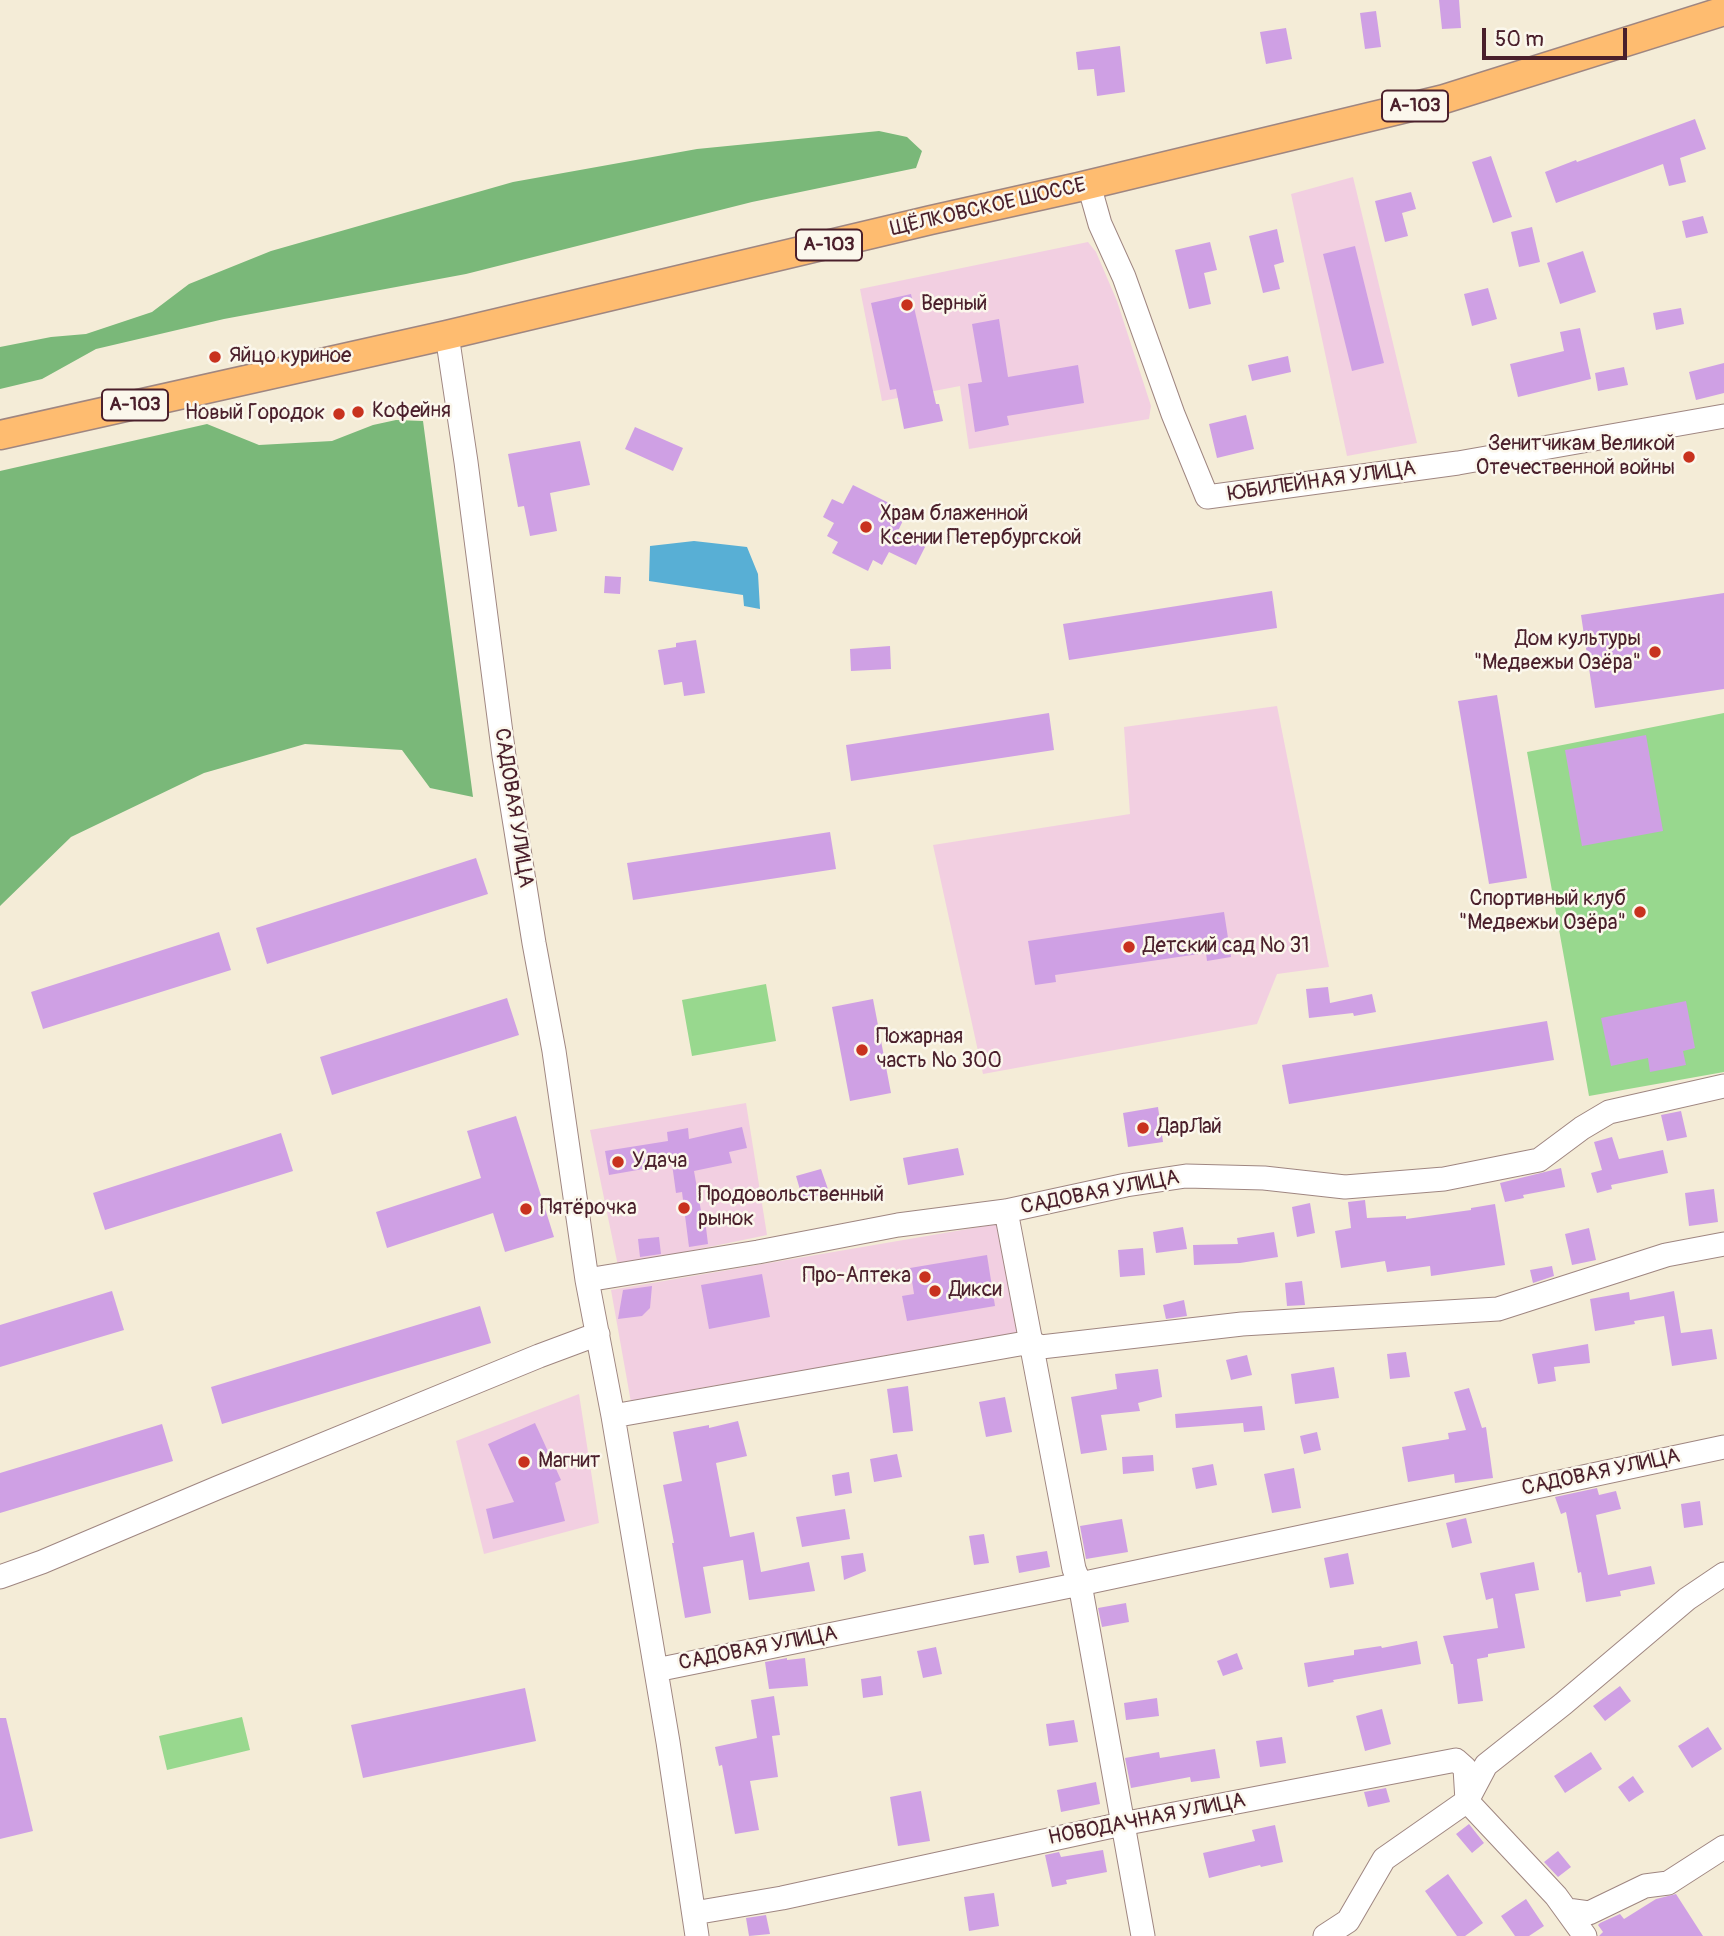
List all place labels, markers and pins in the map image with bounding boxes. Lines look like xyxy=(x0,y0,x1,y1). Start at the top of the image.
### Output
place label: Верный xyxy=(921,292,987,318)
marker: Верный xyxy=(899,297,915,313)
place label: Яйцо куриное xyxy=(229,344,351,370)
marker: Яйцо куриное xyxy=(207,349,223,365)
place label: Кофейня xyxy=(372,399,451,425)
place label: Новый Городок xyxy=(185,401,325,427)
marker: Кофейня xyxy=(350,404,366,420)
marker: Новый Городок xyxy=(331,406,347,422)
place label: Зенитчикам Великой Отечественной войны xyxy=(1476,432,1675,482)
marker: Зенитчикам Великой Отечественной войны xyxy=(1681,449,1697,465)
place label: Храм блаженной Ксении Петербургской xyxy=(880,502,1082,552)
marker: Храм блаженной Ксении Петербургской xyxy=(858,519,874,535)
place label: Дом культуры "Медвежьи Озёра" xyxy=(1474,627,1641,677)
marker: Дом культуры "Медвежьи Озёра" xyxy=(1647,644,1663,660)
place label: Спортивный клуб "Медвежьи Озёра" xyxy=(1459,887,1626,937)
marker: Спортивный клуб "Медвежьи Озёра" xyxy=(1632,904,1648,920)
place label: Детский сад № 31 xyxy=(1143,934,1310,960)
marker: Детский сад № 31 xyxy=(1121,939,1137,955)
place label: Пожарная часть № 300 xyxy=(876,1025,1002,1075)
marker: Пожарная часть № 300 xyxy=(854,1042,870,1058)
place label: ДарЛай xyxy=(1157,1115,1222,1141)
marker: ДарЛай xyxy=(1135,1120,1151,1136)
place label: Удача xyxy=(632,1149,687,1175)
marker: Удача xyxy=(610,1154,626,1170)
place label: Продовольственный рынок xyxy=(698,1183,884,1233)
place label: Пятёрочка xyxy=(540,1196,637,1222)
marker: Продовольственный рынок xyxy=(676,1200,692,1216)
marker: Пятёрочка xyxy=(518,1201,534,1217)
place label: Про-Аптека xyxy=(802,1264,911,1290)
marker: Про-Аптека xyxy=(917,1269,933,1285)
place label: Дикси xyxy=(949,1278,1002,1304)
marker: Дикси xyxy=(927,1283,943,1299)
place label: Магнит xyxy=(538,1449,600,1475)
marker: Магнит xyxy=(516,1454,532,1470)

